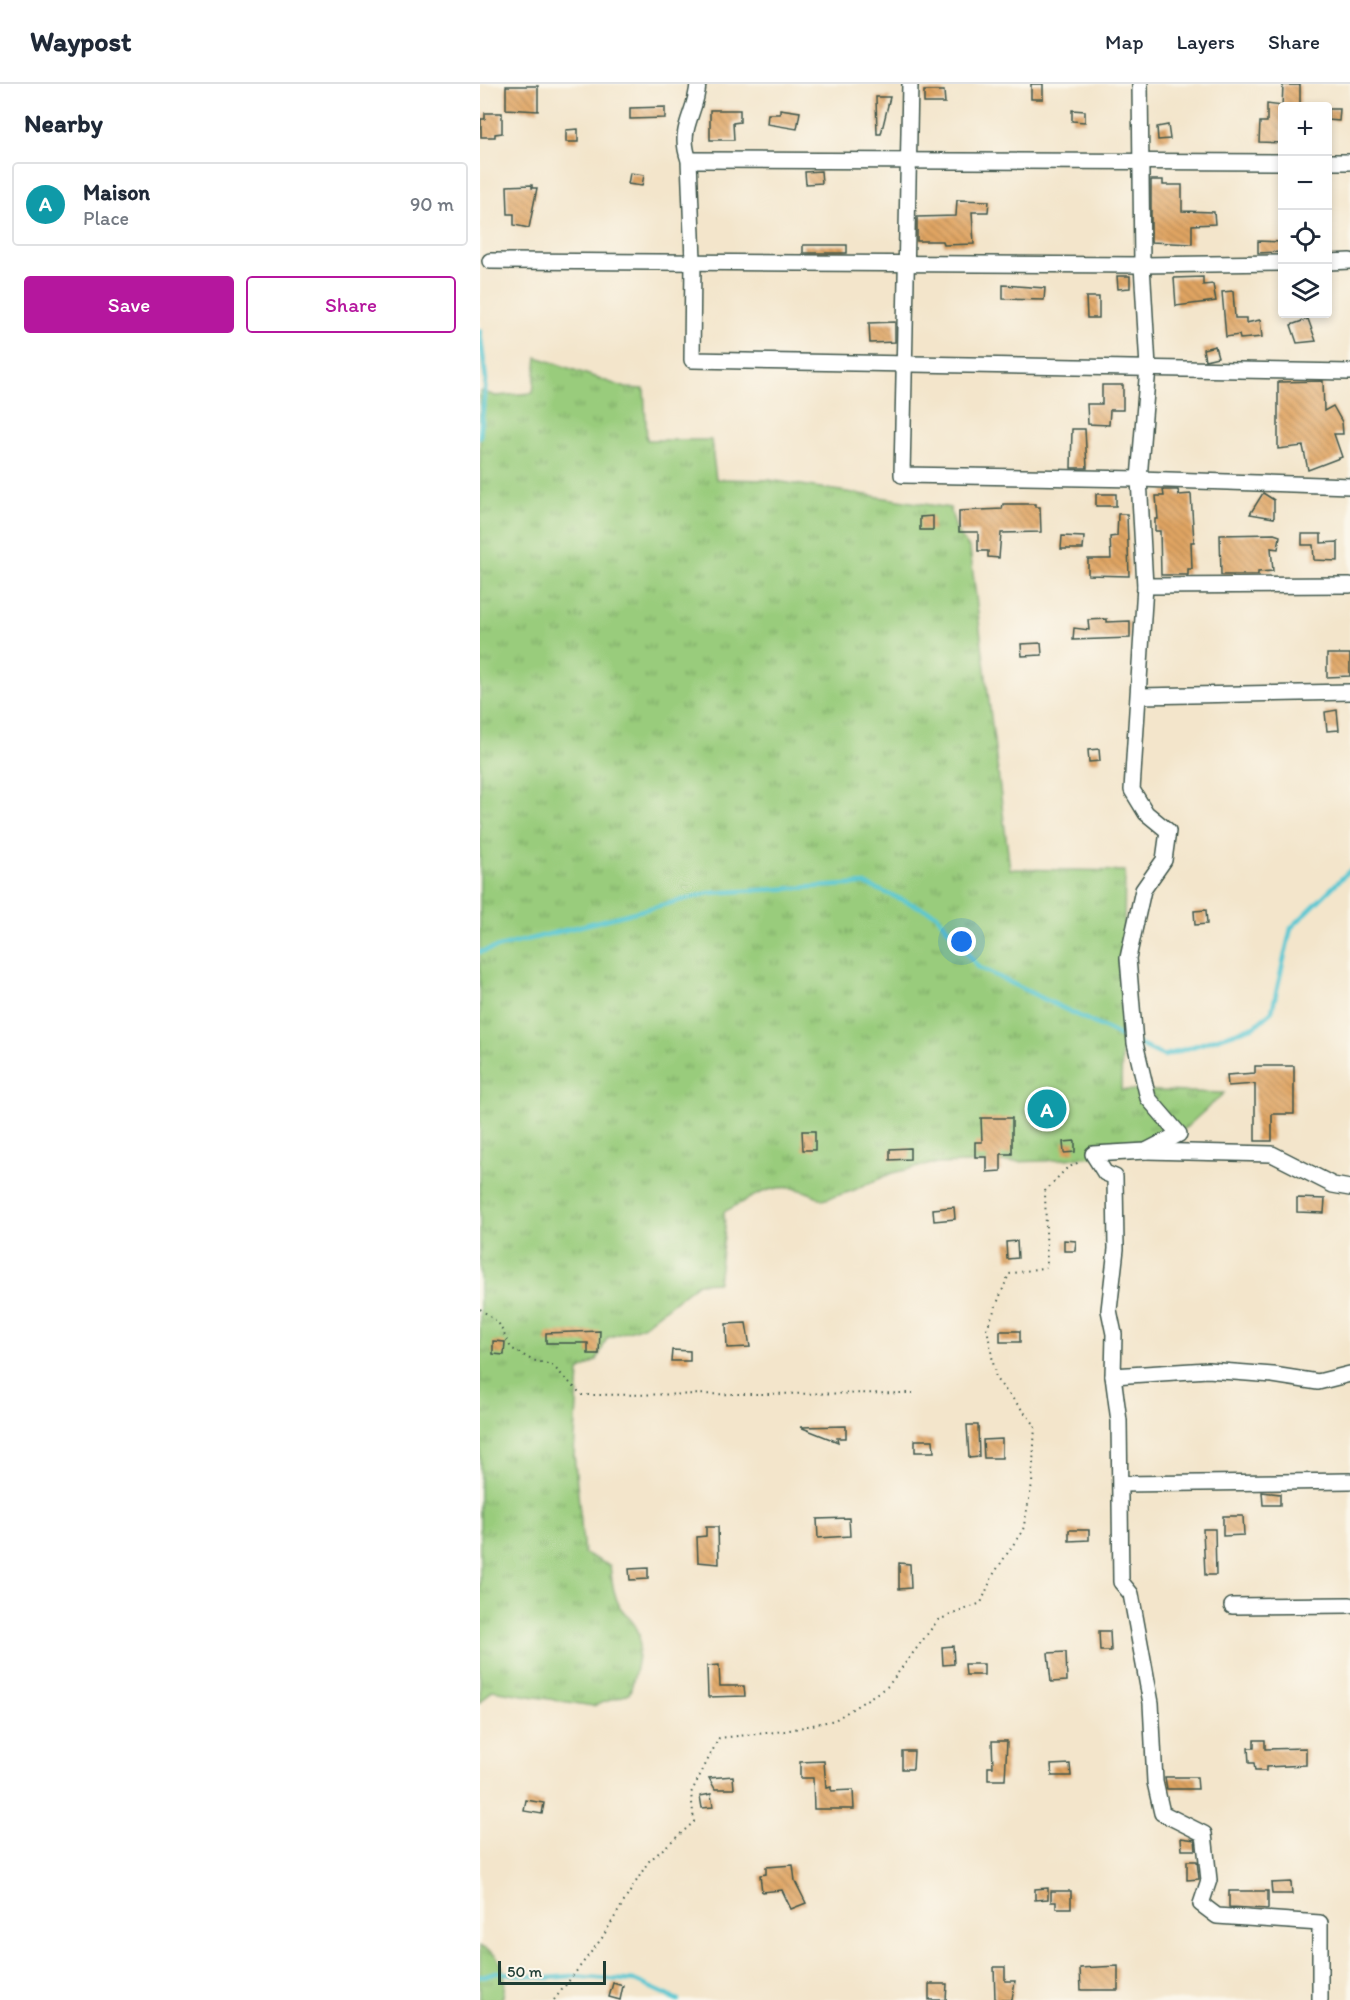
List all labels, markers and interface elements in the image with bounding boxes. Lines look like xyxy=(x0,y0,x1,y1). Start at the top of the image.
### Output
text: Waypost xyxy=(30,24,132,58)
text: Map xyxy=(1105,29,1144,54)
text: Layers xyxy=(1177,29,1235,54)
text: Share xyxy=(1268,29,1320,54)
map controls xyxy=(1278,102,1332,318)
button: + xyxy=(1278,102,1332,156)
text: Nearby xyxy=(24,107,103,139)
button: − xyxy=(1278,156,1332,210)
text: Maison xyxy=(83,179,150,206)
text: A xyxy=(39,192,52,216)
text: 90 m xyxy=(410,192,454,216)
text: Place xyxy=(83,206,129,230)
button: locate xyxy=(1278,210,1332,264)
button: layers xyxy=(1278,264,1332,318)
button: Save xyxy=(24,276,234,333)
button: Share xyxy=(246,276,456,333)
your location xyxy=(947,927,976,956)
pin: A xyxy=(1028,1086,1066,1132)
scale bar xyxy=(498,1958,606,1986)
text: 50 m xyxy=(507,1962,542,1981)

